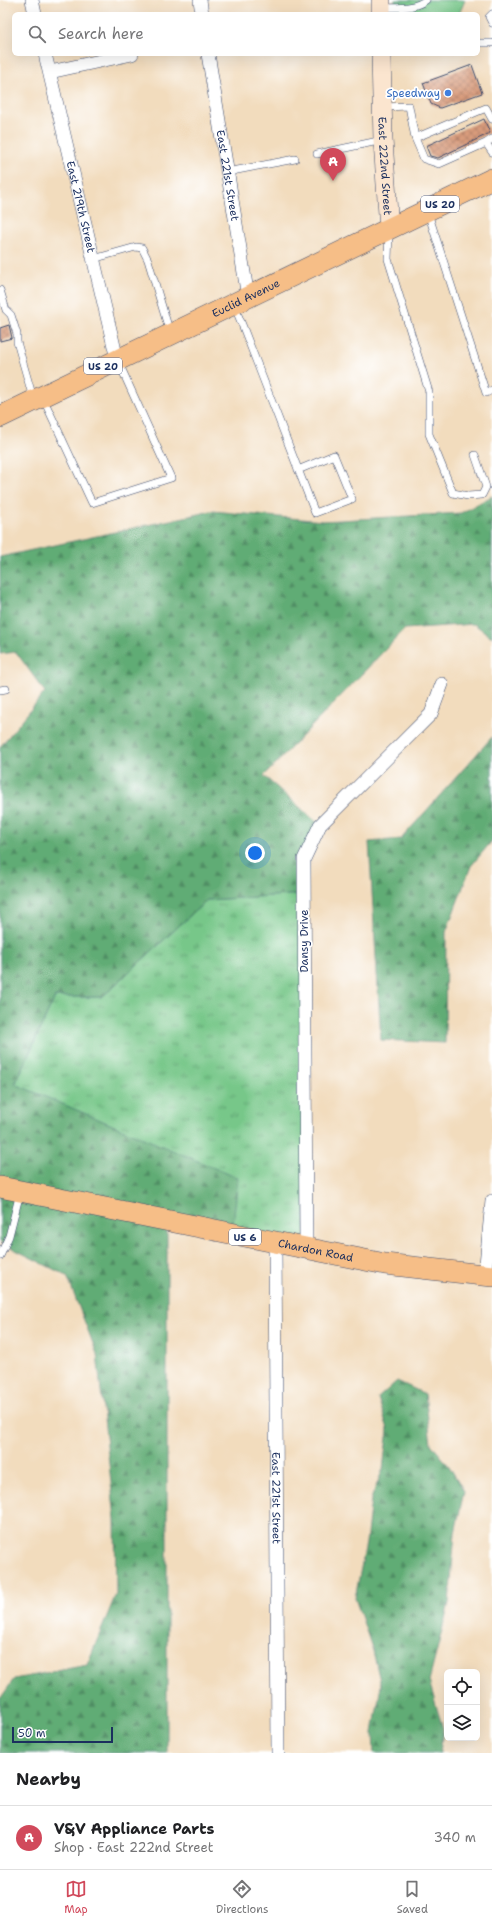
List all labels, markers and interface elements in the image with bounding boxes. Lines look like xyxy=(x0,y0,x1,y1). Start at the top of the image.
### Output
search box xyxy=(12,12,480,56)
icon: search xyxy=(26,23,48,45)
text: Search here xyxy=(58,24,144,44)
place label: Speedway xyxy=(386,86,440,101)
marker: Speedway xyxy=(443,88,453,98)
street label: East 222nd Street xyxy=(375,116,396,216)
street label: East 221st Street xyxy=(213,129,243,222)
pin: A xyxy=(320,148,346,181)
street label: East 219th Street xyxy=(63,159,99,254)
road number: US 20 xyxy=(421,196,459,212)
street label: Euclid Avenue xyxy=(209,275,282,321)
road number: US 20 xyxy=(84,358,122,374)
your location xyxy=(245,843,265,863)
street label: Dansy Drive xyxy=(297,910,312,972)
road number: US 6 xyxy=(229,1229,261,1245)
street label: Chardon Road xyxy=(277,1235,355,1265)
street label: East 221st Street xyxy=(269,1452,284,1544)
map controls xyxy=(444,1669,480,1741)
button: locate xyxy=(444,1669,480,1705)
button: layers xyxy=(444,1705,480,1741)
scale bar xyxy=(12,1725,113,1744)
text: 50 m xyxy=(18,1726,46,1741)
text: Nearby xyxy=(16,1768,81,1790)
text: V&V Appliance Parts xyxy=(54,1819,215,1839)
text: A xyxy=(24,1829,34,1846)
text: 340 m xyxy=(434,1829,476,1846)
text: Shop · East 222nd Street xyxy=(54,1839,213,1856)
tab: Map xyxy=(64,1878,88,1917)
tab: Directions xyxy=(216,1878,268,1917)
tab: Saved xyxy=(397,1878,428,1917)

